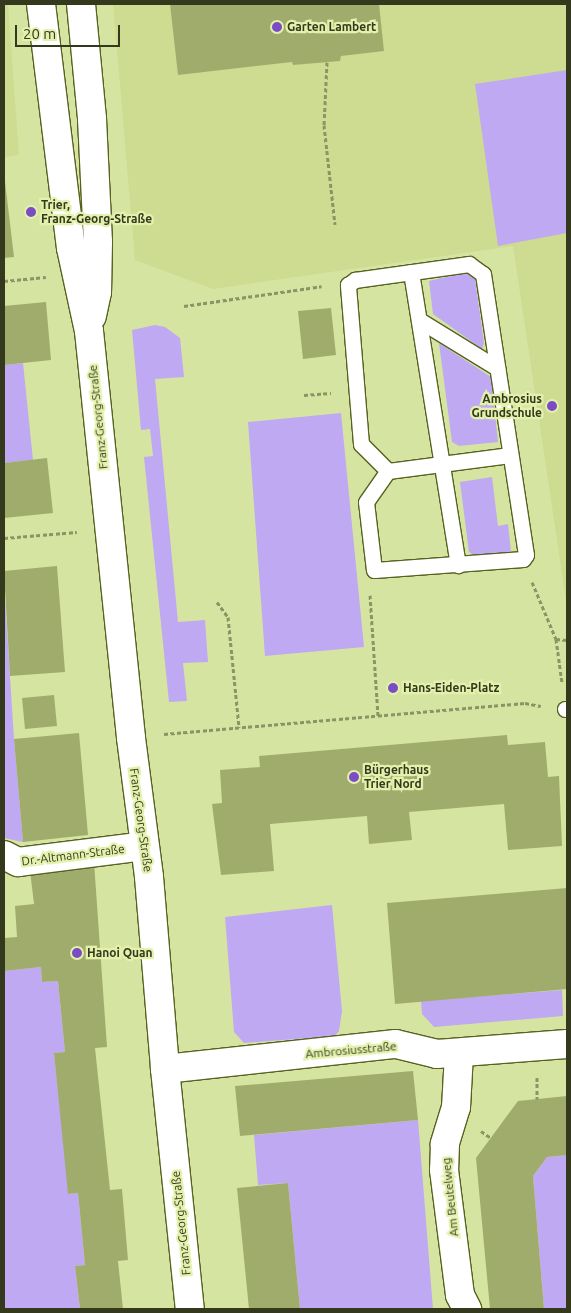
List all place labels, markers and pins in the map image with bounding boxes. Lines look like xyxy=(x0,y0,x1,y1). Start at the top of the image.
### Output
place label: Garten Lambert xyxy=(287,20,376,34)
marker: Garten Lambert xyxy=(271,21,283,33)
place label: Trier, Franz-Georg-Straße xyxy=(41,198,152,226)
marker: Trier, Franz-Georg-Straße xyxy=(25,206,37,218)
place label: Ambrosius Grundschule xyxy=(471,392,542,420)
marker: Ambrosius Grundschule xyxy=(546,400,558,412)
place label: Hans-Eiden-Platz xyxy=(403,681,499,695)
marker: Hans-Eiden-Platz xyxy=(387,682,399,694)
place label: Bürgerhaus Trier Nord xyxy=(364,763,429,791)
marker: Bürgerhaus Trier Nord xyxy=(348,771,360,783)
place label: Hanoi Quan xyxy=(87,946,153,960)
marker: Hanoi Quan xyxy=(71,947,83,959)

